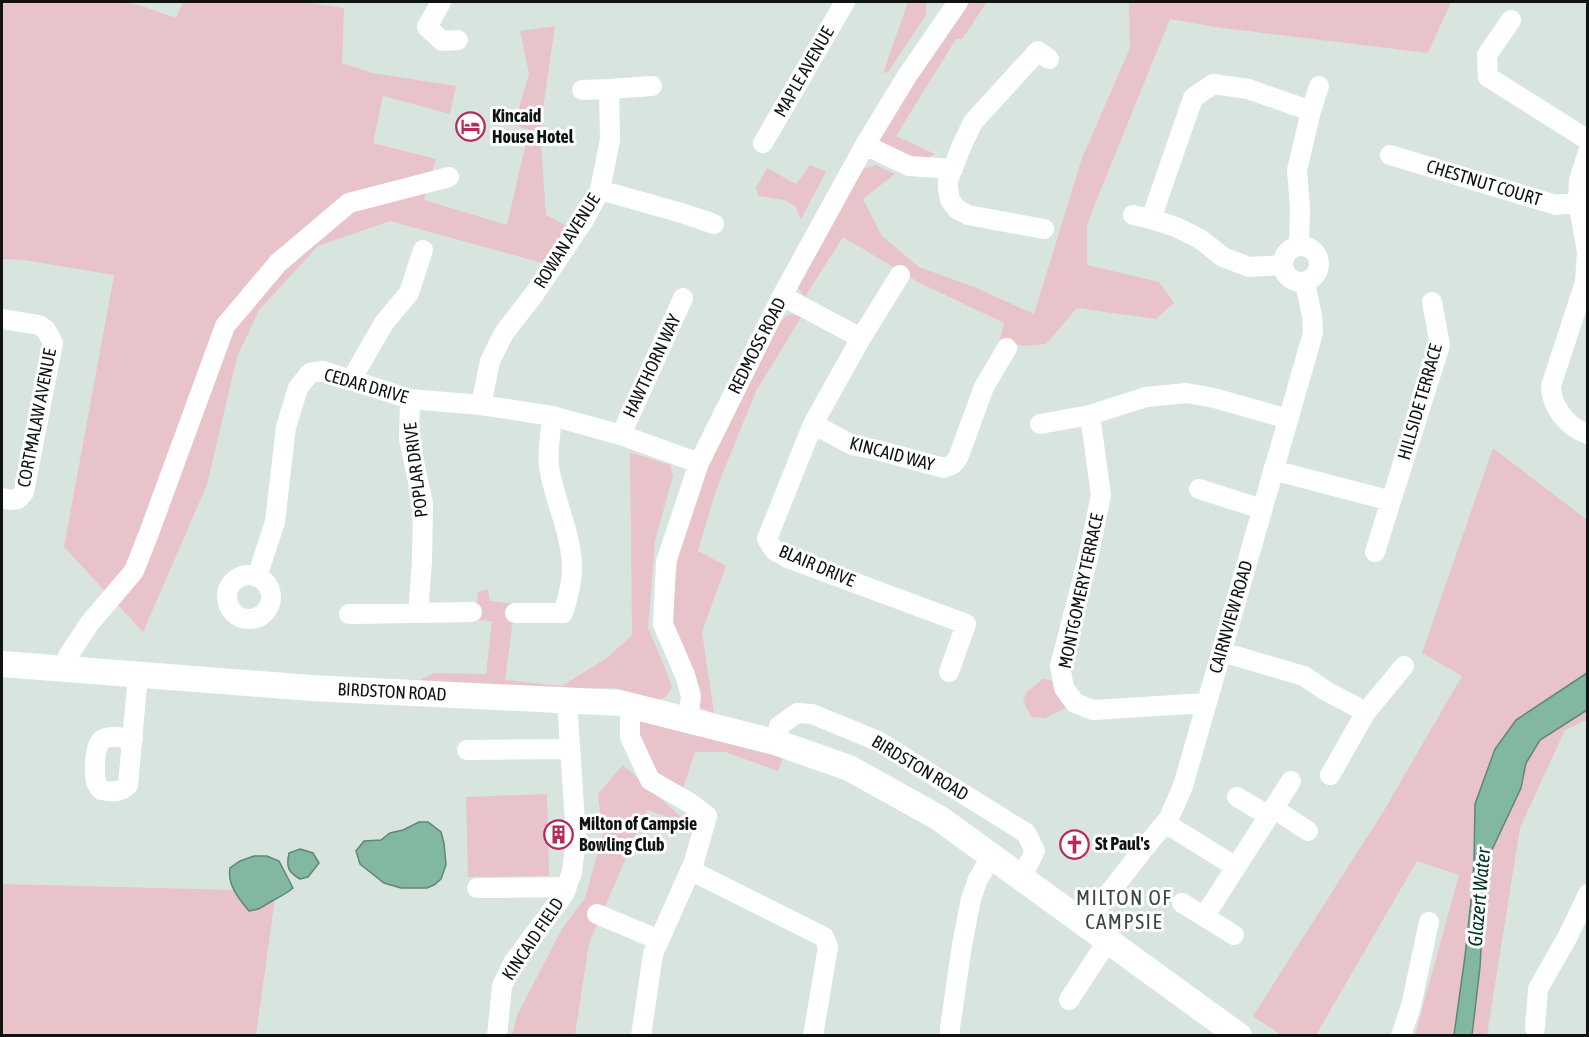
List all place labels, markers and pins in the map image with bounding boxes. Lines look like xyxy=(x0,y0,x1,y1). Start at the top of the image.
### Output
place label: Kincaid House Hotel xyxy=(492,105,574,147)
hotel icon: Kincaid House Hotel xyxy=(455,110,487,142)
place label: Milton of Campsie Bowling Club xyxy=(579,813,697,855)
building icon: Milton of Campsie Bowling Club xyxy=(542,818,574,850)
church icon: St Paul's xyxy=(1058,828,1090,860)
place label: St Paul's xyxy=(1095,833,1150,854)

